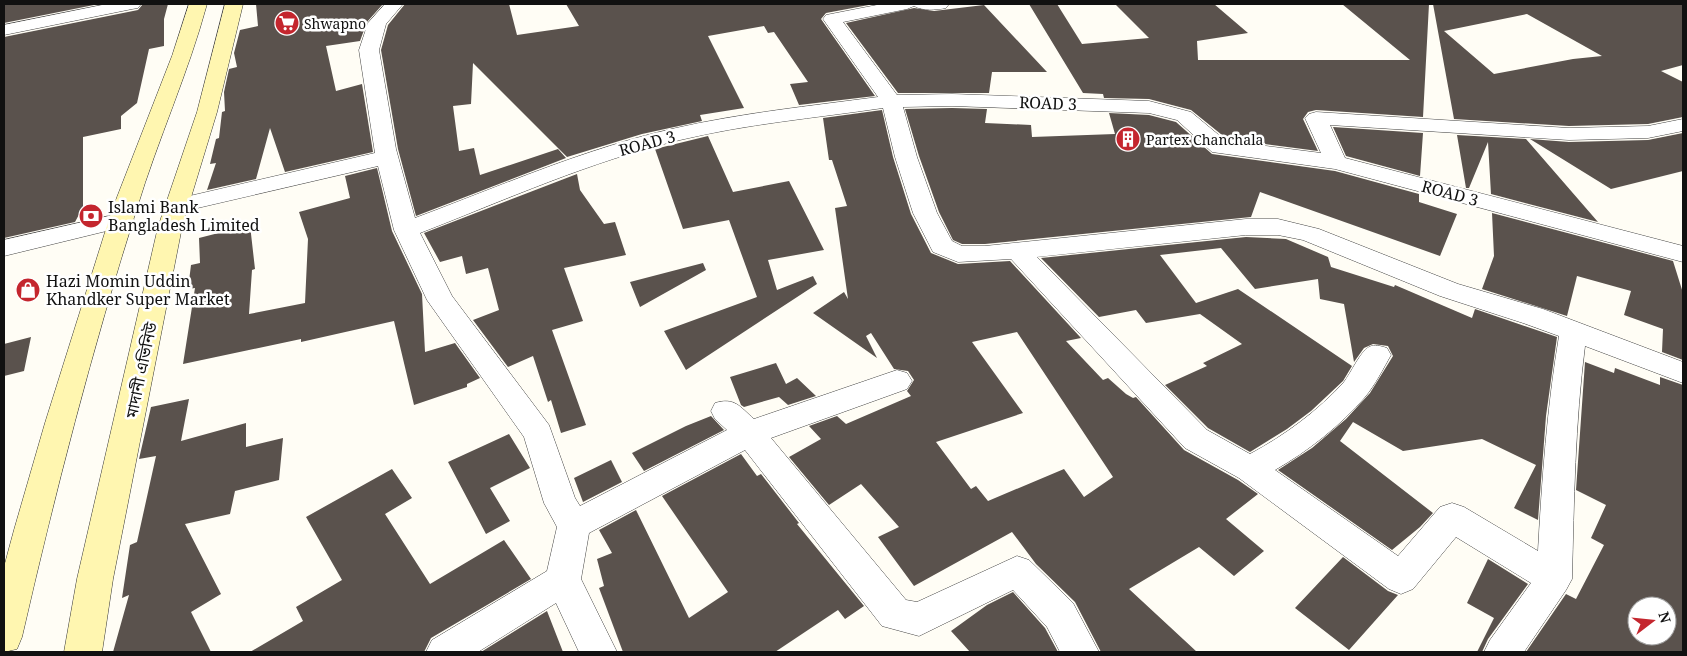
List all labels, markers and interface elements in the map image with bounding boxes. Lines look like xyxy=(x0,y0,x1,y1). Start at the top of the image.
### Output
supermarket icon: Shwapno xyxy=(274,10,300,36)
place label: Shwapno xyxy=(304,14,366,33)
street label: ROAD 3 xyxy=(1019,91,1077,115)
street label: ROAD 3 xyxy=(616,125,678,161)
building icon: Partex Chanchala xyxy=(1115,126,1141,152)
place label: Partex Chanchala xyxy=(1146,130,1263,149)
street label: ROAD 3 xyxy=(1419,175,1481,211)
place label: Islami Bank Bangladesh Limited xyxy=(108,196,260,236)
bank icon: Islami Bank Bangladesh Limited xyxy=(78,203,104,229)
place label: Hazi Momin Uddin Khandker Super Market xyxy=(46,270,230,310)
shop icon: Hazi Momin Uddin Khandker Super Market xyxy=(15,277,41,303)
street label: মাদানী এভিনিউ xyxy=(120,319,162,421)
north arrow xyxy=(1627,596,1677,646)
text: N xyxy=(1654,609,1676,625)

